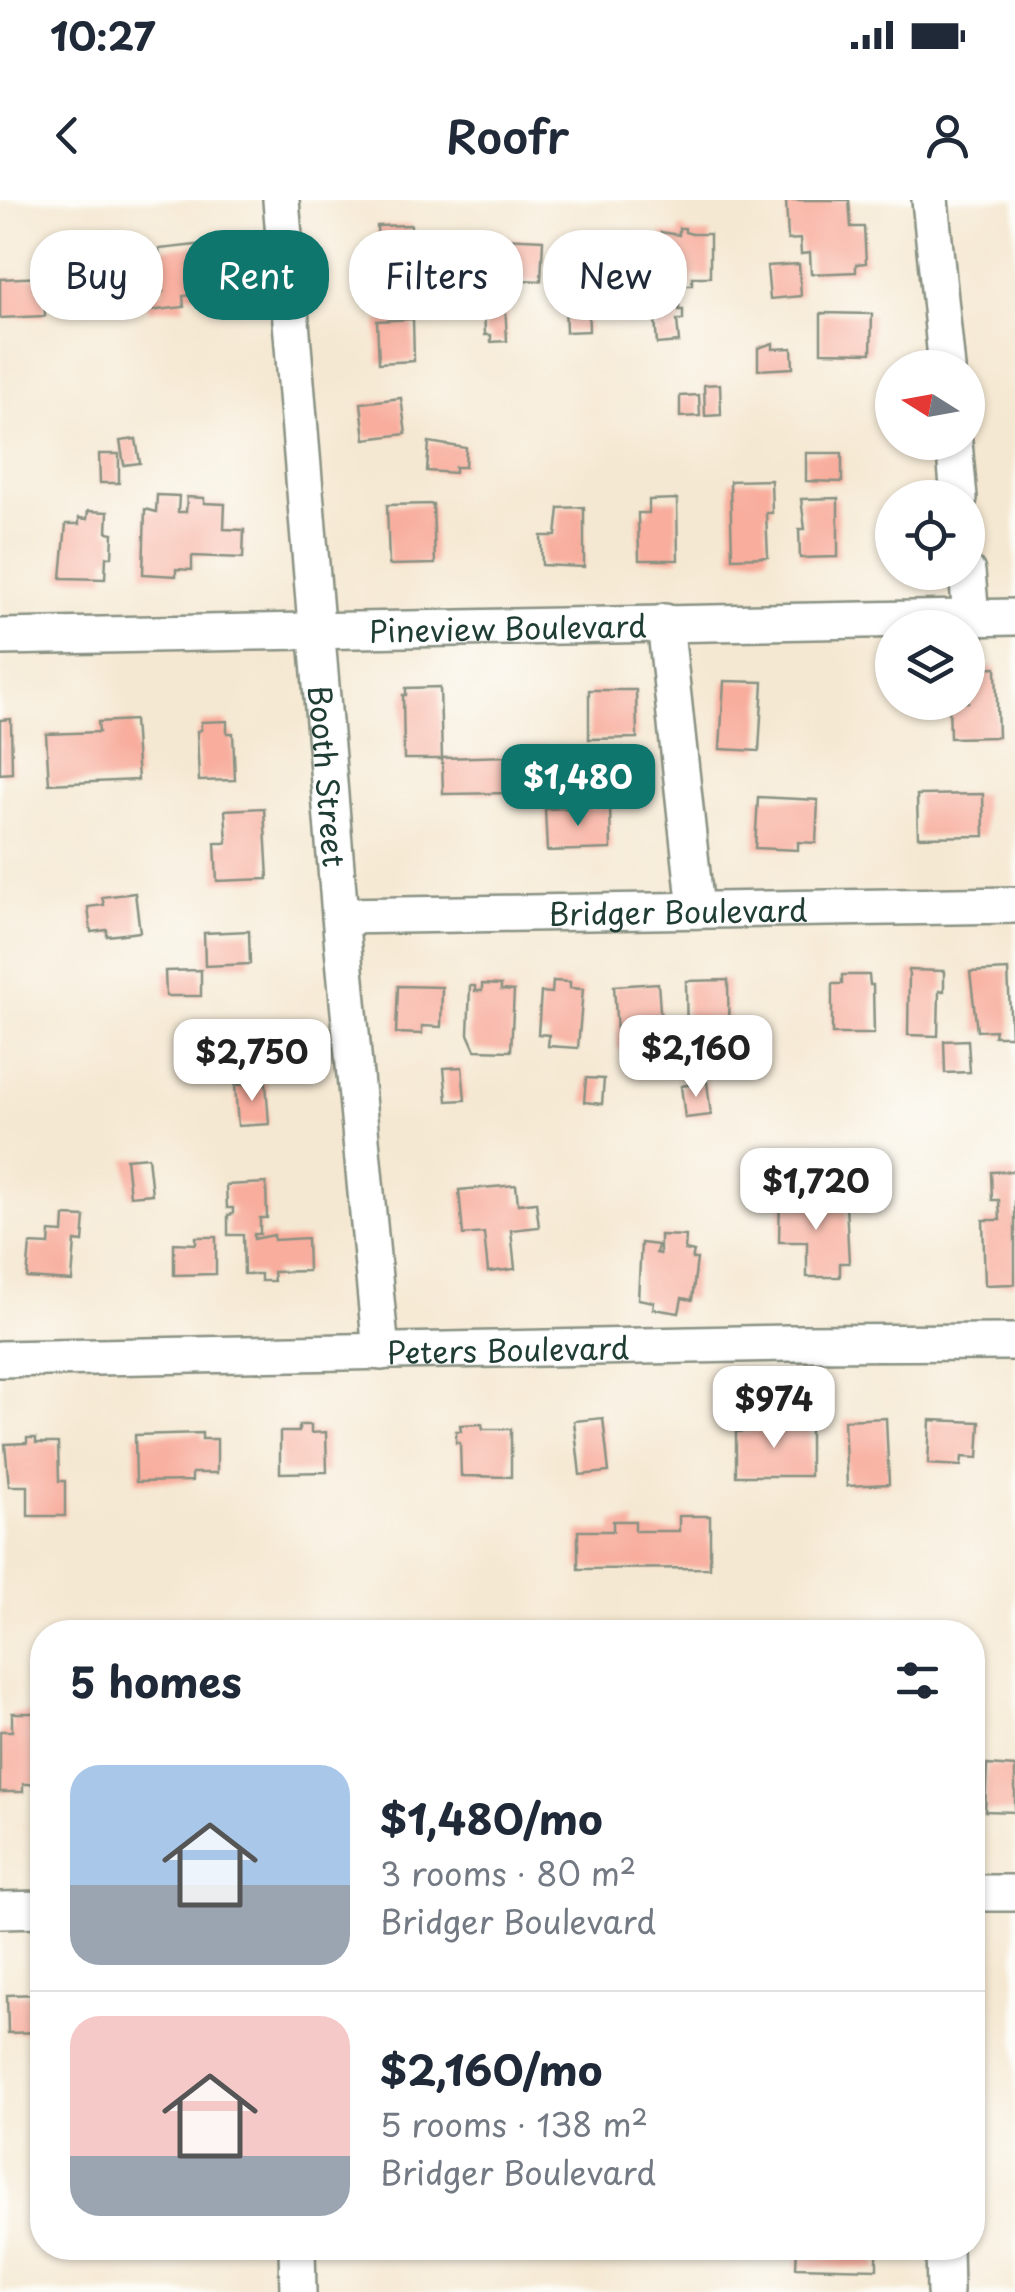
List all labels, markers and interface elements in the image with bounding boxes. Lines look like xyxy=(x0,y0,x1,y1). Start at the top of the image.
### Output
text: 10:27 xyxy=(50,7,155,64)
text: Roofr xyxy=(446,101,569,169)
icon: back xyxy=(40,108,95,163)
icon: person xyxy=(920,108,975,163)
chip: Buy xyxy=(30,230,163,320)
chip: Rent xyxy=(183,230,329,320)
chip: Filters xyxy=(349,230,523,320)
chip: New xyxy=(543,230,687,320)
north arrow xyxy=(875,350,985,460)
map controls xyxy=(875,350,985,720)
button: locate xyxy=(875,480,985,590)
street label: Pineview Boulevard xyxy=(369,602,647,652)
button: layers xyxy=(875,610,985,720)
street label: Booth Street xyxy=(299,683,358,869)
pin: $1,480 xyxy=(497,744,659,829)
text: $1,480 xyxy=(523,752,633,800)
street label: Bridger Boulevard xyxy=(548,886,808,935)
pin: $2,160 xyxy=(615,1015,777,1100)
pin: $2,750 xyxy=(171,1019,333,1104)
text: $2,160 xyxy=(641,1023,751,1071)
text: $2,750 xyxy=(196,1027,308,1075)
pin: $1,720 xyxy=(735,1148,897,1233)
text: $1,720 xyxy=(762,1156,870,1204)
street label: Peters Boulevard xyxy=(386,1324,630,1374)
pin: $974 xyxy=(715,1366,833,1451)
text: $974 xyxy=(735,1374,813,1422)
text: 5 homes xyxy=(70,1649,242,1712)
icon: filters xyxy=(890,1653,945,1708)
text: $1,480/mo xyxy=(380,1786,603,1849)
icon: home xyxy=(150,1805,270,1925)
text: 3 rooms · 80 m² xyxy=(380,1849,636,1897)
text: Bridger Boulevard xyxy=(380,1897,656,1945)
text: $2,160/mo xyxy=(380,2037,602,2100)
icon: home xyxy=(150,2056,270,2176)
text: 5 rooms · 138 m² xyxy=(380,2100,648,2148)
text: Bridger Boulevard xyxy=(380,2148,656,2196)

